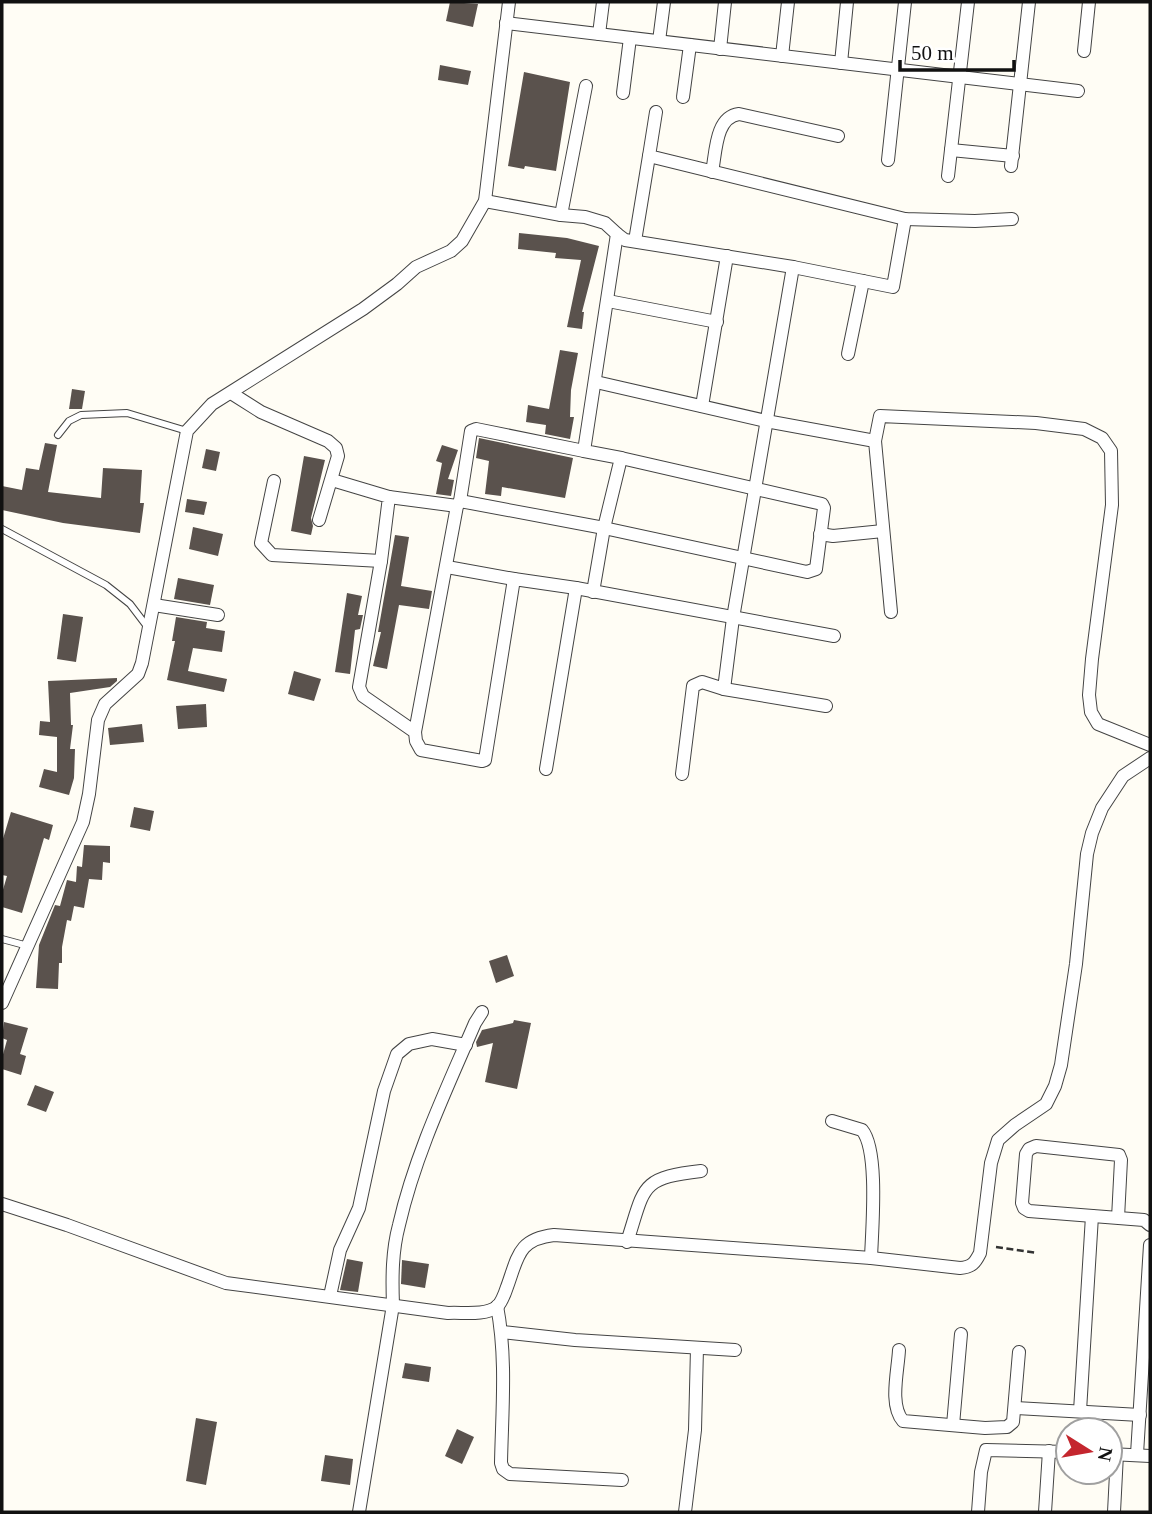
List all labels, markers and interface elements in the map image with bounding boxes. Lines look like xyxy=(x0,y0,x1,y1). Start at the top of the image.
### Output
scale bar xyxy=(900,28,1014,72)
text: 50 m xyxy=(911,41,954,65)
north arrow xyxy=(1054,1416,1124,1486)
text: N xyxy=(1094,1445,1117,1463)

